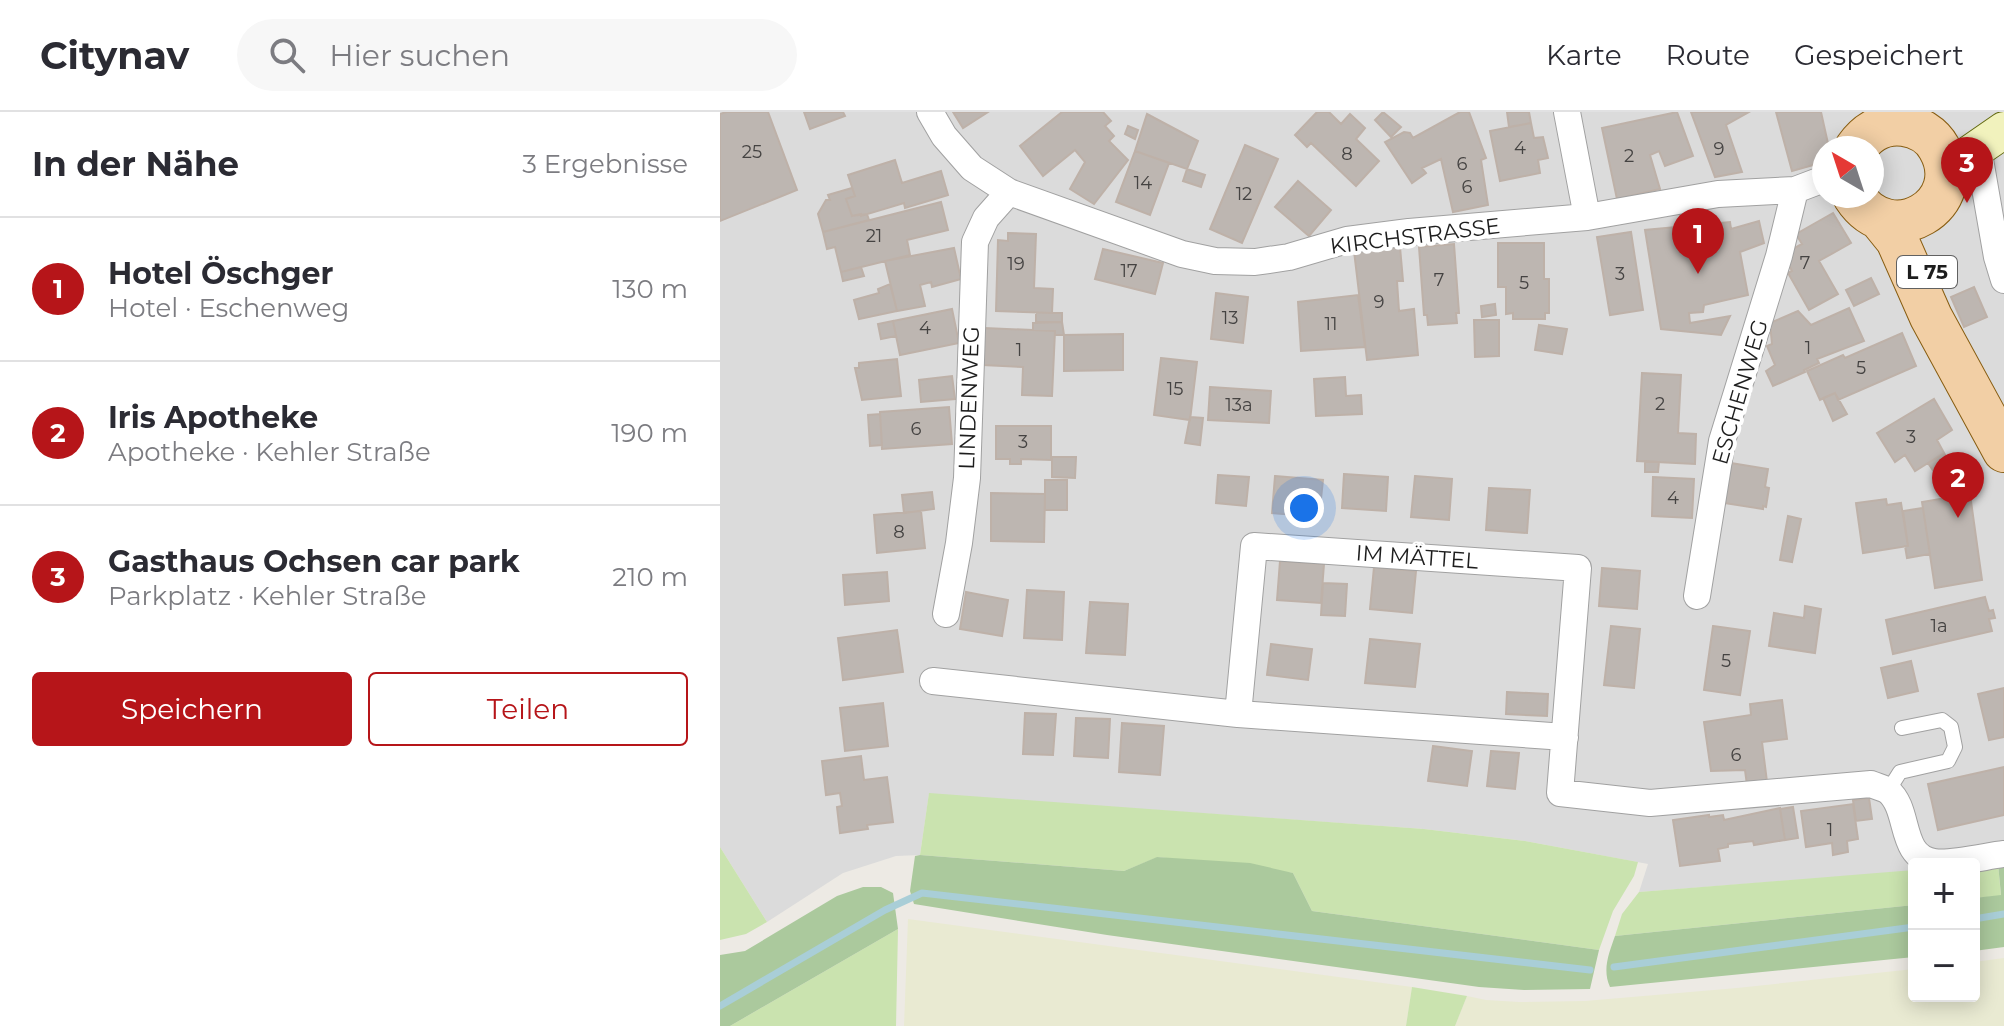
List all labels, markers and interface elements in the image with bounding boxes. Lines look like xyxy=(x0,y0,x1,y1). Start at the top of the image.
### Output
search box xyxy=(237,19,797,91)
text: Citynav xyxy=(40,32,189,79)
icon: search xyxy=(265,33,309,77)
text: Hier suchen xyxy=(329,37,510,74)
text: Karte xyxy=(1546,38,1622,72)
text: Route xyxy=(1666,38,1750,72)
text: Gespeichert xyxy=(1794,38,1964,72)
north arrow xyxy=(1812,136,1884,208)
house number: 4 xyxy=(1514,137,1526,159)
pin: 3 xyxy=(1941,137,1993,203)
house number: 9 xyxy=(1714,138,1725,160)
house number: 25 xyxy=(742,141,762,163)
text: In der Nähe xyxy=(32,143,239,185)
house number: 8 xyxy=(1341,143,1353,165)
house number: 2 xyxy=(1624,145,1634,167)
text: 3 Ergebnisse xyxy=(522,148,688,180)
house number: 6 xyxy=(1457,153,1468,175)
house number: 14 xyxy=(1134,172,1152,194)
house number: 6 xyxy=(1462,176,1473,198)
house number: 12 xyxy=(1236,183,1252,205)
pin: 1 xyxy=(1672,208,1724,274)
street label: KIRCHSTRASSE xyxy=(1328,212,1502,260)
house number: 21 xyxy=(866,225,882,247)
house number: 7 xyxy=(1800,252,1810,274)
house number: 19 xyxy=(1007,253,1025,275)
text: Hotel Öschger xyxy=(108,255,333,292)
road number: L 75 xyxy=(1897,256,1957,288)
house number: 17 xyxy=(1120,260,1138,282)
house number: 3 xyxy=(1615,263,1625,285)
house number: 7 xyxy=(1434,269,1444,291)
house number: 5 xyxy=(1519,272,1529,294)
text: 1 xyxy=(53,273,63,305)
text: 130 m xyxy=(612,273,688,305)
house number: 9 xyxy=(1374,291,1385,313)
text: Hotel · Eschenweg xyxy=(108,292,349,324)
house number: 13 xyxy=(1222,307,1238,329)
house number: 11 xyxy=(1325,313,1338,335)
street label: ESCHENWEG xyxy=(1706,316,1774,468)
house number: 4 xyxy=(919,317,931,339)
street label: LINDENWEG xyxy=(953,326,985,470)
house number: 1 xyxy=(1805,337,1811,359)
house number: 1 xyxy=(1016,339,1022,361)
house number: 5 xyxy=(1856,357,1866,379)
house number: 15 xyxy=(1167,378,1183,400)
house number: 2 xyxy=(1655,393,1665,415)
house number: 13a xyxy=(1225,394,1253,416)
text: Iris Apotheke xyxy=(108,399,318,436)
text: 2 xyxy=(50,417,66,449)
text: 190 m xyxy=(611,417,688,449)
house number: 6 xyxy=(911,418,922,440)
house number: 3 xyxy=(1906,426,1916,448)
house number: 3 xyxy=(1018,431,1028,453)
text: Apotheke · Kehler Straße xyxy=(108,436,431,468)
pin: 2 xyxy=(1932,452,1984,518)
house number: 4 xyxy=(1667,487,1679,509)
your location xyxy=(1284,488,1324,528)
house number: 8 xyxy=(893,521,905,543)
street label: IM MÄTTEL xyxy=(1355,539,1479,575)
text: Gasthaus Ochsen car park xyxy=(108,543,520,580)
text: 3 xyxy=(50,561,66,593)
text: 210 m xyxy=(612,561,688,593)
text: Parkplatz · Kehler Straße xyxy=(108,580,427,612)
house number: 1a xyxy=(1930,615,1948,637)
house number: 5 xyxy=(1721,650,1731,672)
button: Speichern xyxy=(32,672,352,746)
button: Teilen xyxy=(368,672,688,746)
house number: 6 xyxy=(1731,744,1742,766)
house number: 1 xyxy=(1827,819,1833,841)
map controls xyxy=(1908,858,1980,1002)
button: + xyxy=(1908,858,1980,930)
button: − xyxy=(1908,930,1980,1002)

